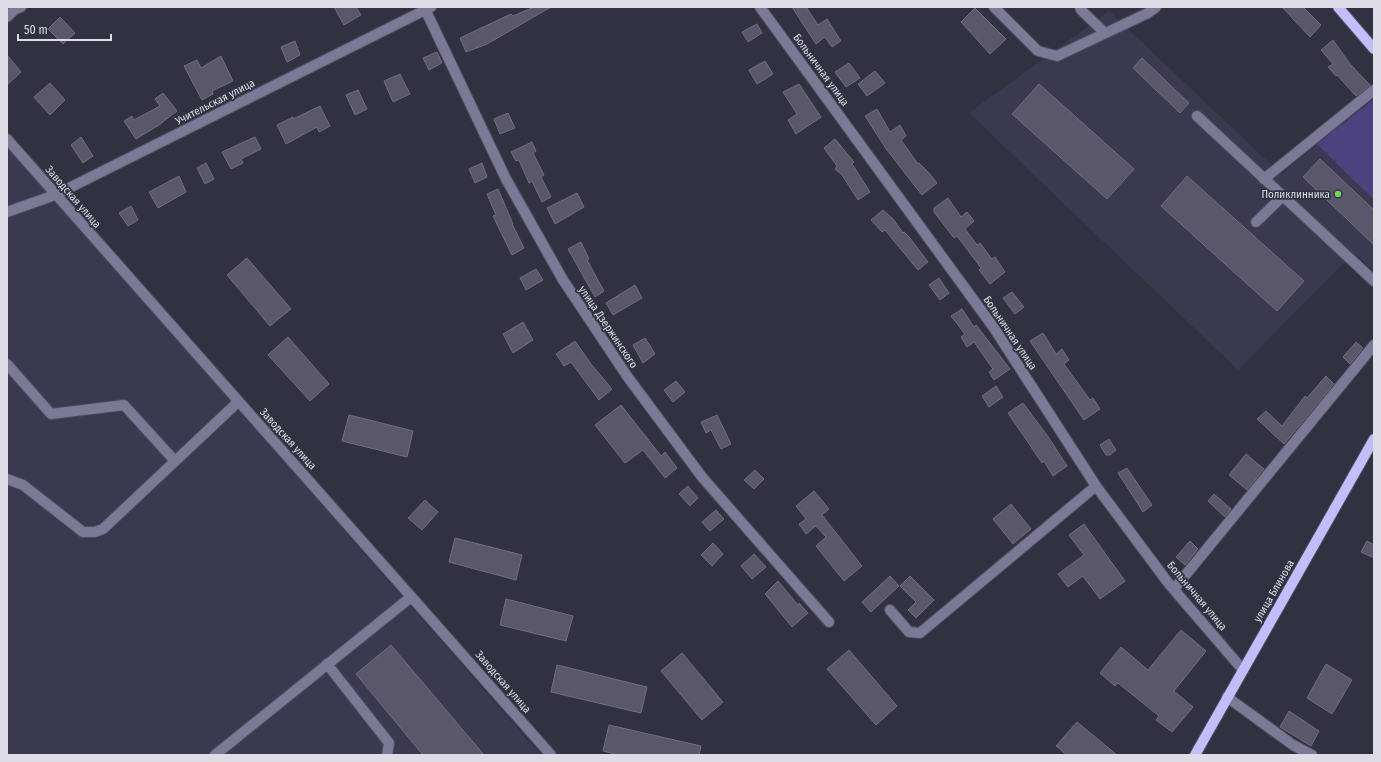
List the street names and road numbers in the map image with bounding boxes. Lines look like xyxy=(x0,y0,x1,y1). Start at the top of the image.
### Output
street label: Больничная улица xyxy=(790,31,852,109)
street label: Учительская улица xyxy=(172,76,257,128)
street label: Заводская улица xyxy=(43,163,103,231)
street label: улица Дзержинского xyxy=(576,283,640,371)
street label: Больничная улица xyxy=(980,294,1040,372)
street label: Заводская улица xyxy=(257,406,319,472)
street label: улица Блинова xyxy=(1251,557,1297,625)
street label: Больничная улица xyxy=(1164,559,1230,633)
street label: Заводская улица xyxy=(473,648,533,716)

